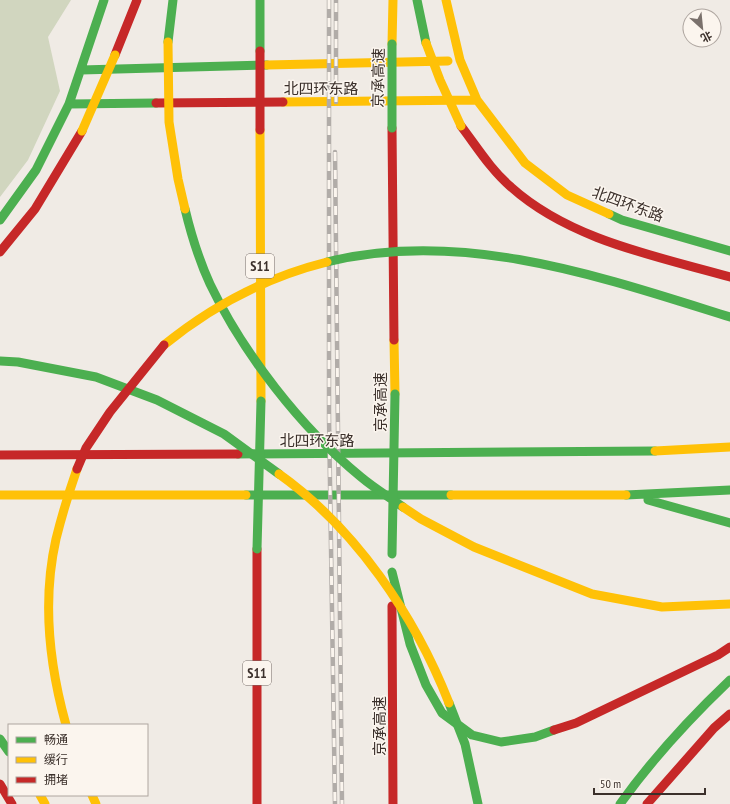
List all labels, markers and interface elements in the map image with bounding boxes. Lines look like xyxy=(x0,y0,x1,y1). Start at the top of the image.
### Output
north arrow xyxy=(682,8,722,48)
text: 北 xyxy=(698,28,715,46)
street label: 京承高速 xyxy=(368,48,388,108)
street label: 北四环东路 xyxy=(283,79,359,98)
street label: 北四环东路 xyxy=(590,182,666,226)
road number: S11 xyxy=(246,254,274,278)
street label: 京承高速 xyxy=(371,372,390,432)
street label: 北四环东路 xyxy=(279,431,355,450)
road number: S11 xyxy=(243,661,271,685)
street label: 京承高速 xyxy=(370,696,389,756)
legend xyxy=(8,724,148,796)
text: 畅通 xyxy=(44,732,68,747)
text: 缓行 xyxy=(44,752,68,767)
scale bar xyxy=(594,770,705,796)
text: 拥堵 xyxy=(44,772,68,787)
text: 50 m xyxy=(600,776,621,791)

